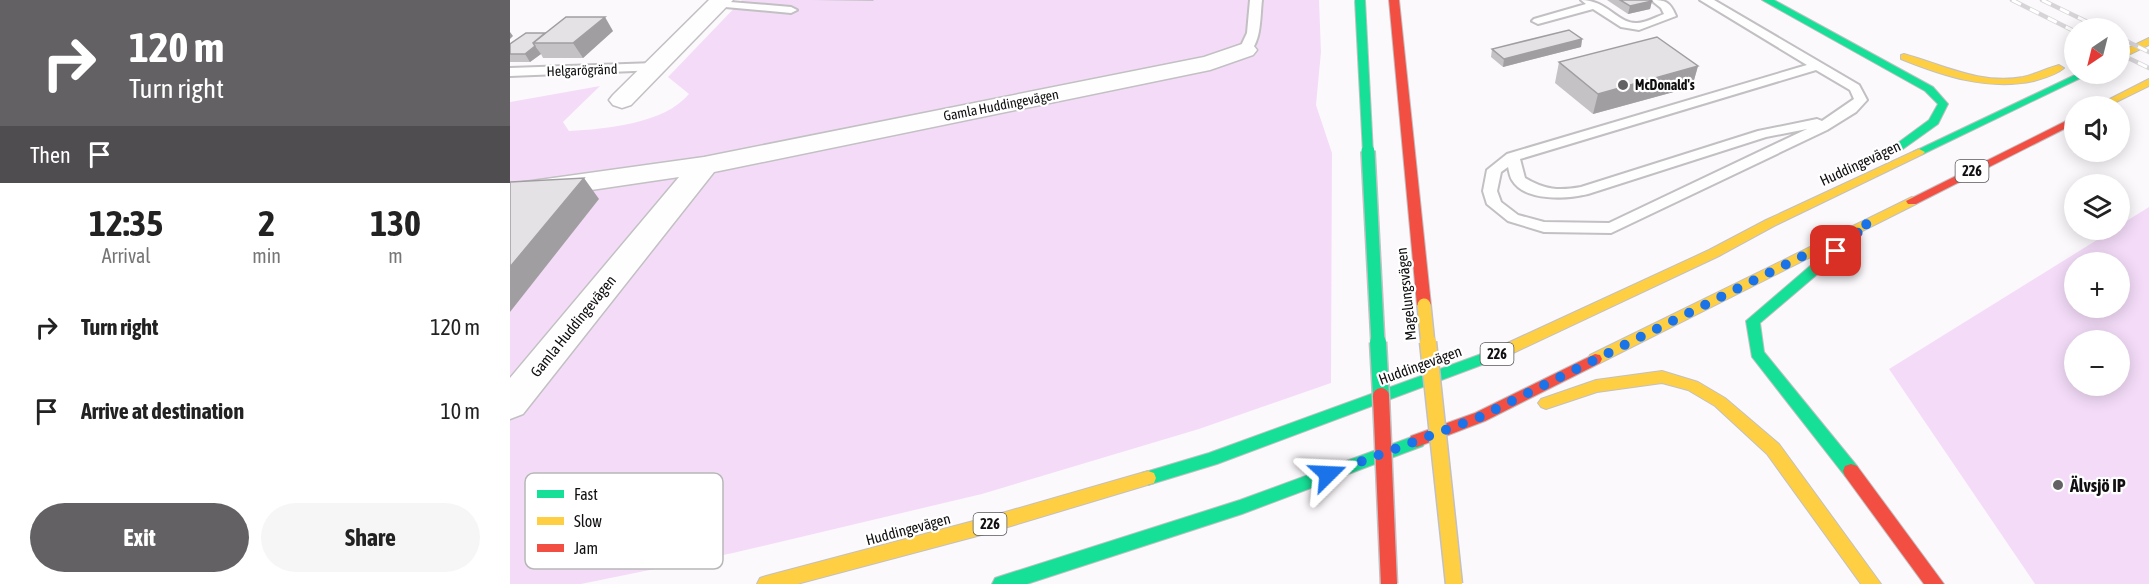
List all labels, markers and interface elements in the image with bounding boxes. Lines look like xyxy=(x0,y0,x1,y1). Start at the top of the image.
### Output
north arrow xyxy=(2064,18,2130,84)
map controls xyxy=(2064,18,2130,396)
text: 120 m xyxy=(129,23,224,71)
icon: right xyxy=(30,24,108,102)
street label: Helgarögränd xyxy=(546,61,618,79)
text: Turn right xyxy=(129,73,224,104)
place label: McDonald's xyxy=(1635,77,1695,93)
marker: McDonald's xyxy=(1616,78,1630,92)
street label: Gamla Huddingevägen xyxy=(942,86,1060,124)
button: sound xyxy=(2064,96,2130,162)
street label: Huddingevägen xyxy=(1817,137,1903,189)
icon: arrive xyxy=(83,138,116,171)
text: Then xyxy=(30,142,71,168)
road number: 226 xyxy=(1956,160,1988,182)
button: layers xyxy=(2064,174,2130,240)
text: 12:35 xyxy=(89,202,163,244)
text: 2 xyxy=(258,202,275,244)
text: 130 xyxy=(370,202,421,244)
pin xyxy=(1810,225,1861,276)
icon: arrive xyxy=(1819,234,1852,267)
text: Arrival xyxy=(102,244,151,267)
text: min xyxy=(252,244,281,267)
text: m xyxy=(388,244,403,267)
street label: Magelungsvägen xyxy=(1393,247,1419,341)
button: + xyxy=(2064,252,2130,318)
street label: Gamla Huddingevägen xyxy=(527,272,619,380)
icon: right xyxy=(30,311,63,344)
text: Turn right xyxy=(81,314,158,340)
text: 120 m xyxy=(430,314,480,340)
button: − xyxy=(2064,330,2130,396)
street label: Huddingevägen xyxy=(1376,342,1464,388)
road number: 226 xyxy=(1480,343,1514,365)
icon: arrive xyxy=(30,395,63,428)
text: Arrive at destination xyxy=(81,398,244,424)
text: 10 m xyxy=(440,398,480,424)
position arrow xyxy=(1296,442,1360,506)
legend xyxy=(525,473,723,569)
place label: Älvsjö IP xyxy=(2069,475,2126,496)
marker: Älvsjö IP xyxy=(2051,478,2065,492)
text: Fast xyxy=(574,485,598,503)
button: Exit xyxy=(30,503,249,572)
button: Share xyxy=(261,503,480,572)
street label: Huddingevägen xyxy=(864,510,952,548)
text: Slow xyxy=(574,512,602,530)
road number: 226 xyxy=(974,513,1006,535)
text: Jam xyxy=(574,539,598,557)

